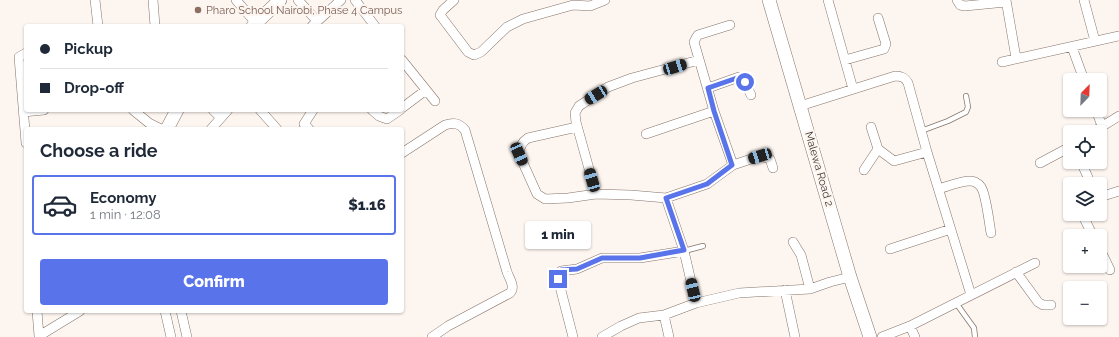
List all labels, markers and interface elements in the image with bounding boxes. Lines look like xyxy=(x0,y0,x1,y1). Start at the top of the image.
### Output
place label: Pharo School Nairobi, Phase 4 Campus xyxy=(206,4,402,17)
marker: Pharo School Nairobi, Phase 4 Campus xyxy=(193,5,203,15)
text: Pickup xyxy=(64,40,113,58)
car xyxy=(662,58,688,76)
route start xyxy=(736,73,754,91)
north arrow xyxy=(1063,73,1107,117)
map controls xyxy=(1063,73,1107,325)
text: Drop-off xyxy=(64,79,124,97)
car xyxy=(583,84,609,106)
button: locate xyxy=(1063,125,1107,169)
street label: Malewa Road 2 xyxy=(802,130,836,208)
text: Choose a ride xyxy=(40,140,158,161)
car xyxy=(509,141,529,167)
car xyxy=(747,147,773,165)
car xyxy=(583,167,601,193)
button: layers xyxy=(1063,177,1107,221)
icon: car xyxy=(42,187,78,223)
text: Economy xyxy=(90,189,157,207)
text: $1.16 xyxy=(348,196,386,214)
text: 1 min · 12:08 xyxy=(90,207,161,222)
callout: 1 min xyxy=(525,221,591,249)
text: 1 min xyxy=(541,227,575,242)
button: + xyxy=(1063,229,1107,273)
button: Confirm xyxy=(40,259,388,305)
route end xyxy=(549,270,567,288)
car xyxy=(684,277,702,303)
button: − xyxy=(1063,281,1107,325)

